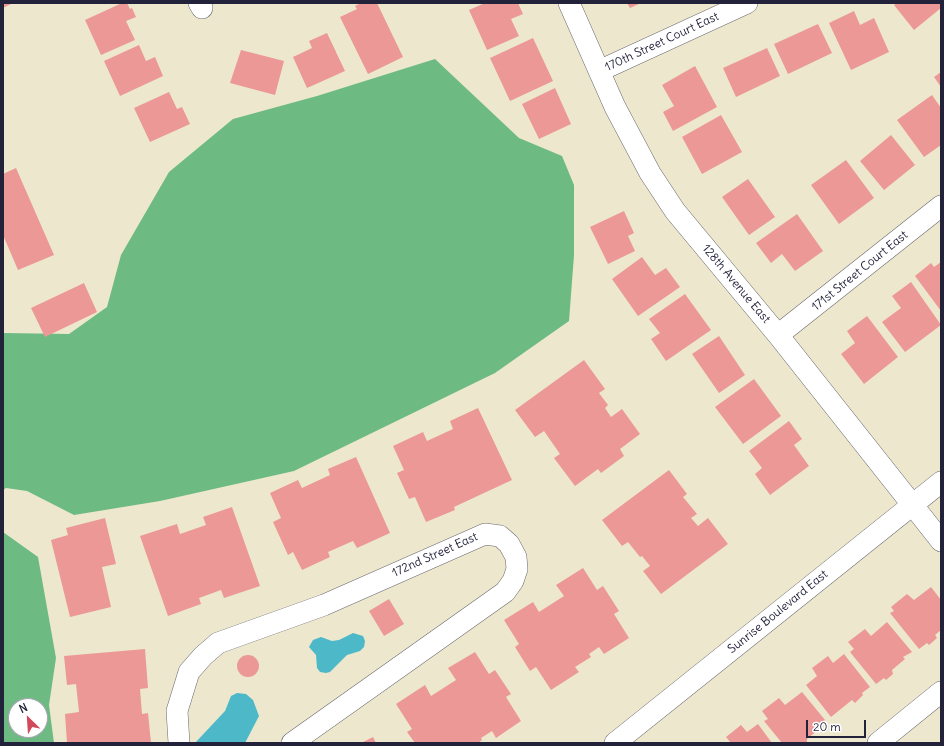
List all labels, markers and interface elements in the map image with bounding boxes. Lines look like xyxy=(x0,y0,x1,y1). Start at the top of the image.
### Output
street label: 170th Street Court East xyxy=(603,9,721,75)
street label: 171st Street Court East xyxy=(809,228,911,314)
street label: 128th Avenue East xyxy=(699,242,773,326)
street label: 172nd Street East xyxy=(390,530,480,580)
street label: Sunrise Boulevard East xyxy=(725,567,831,657)
north arrow xyxy=(8,698,48,738)
text: N xyxy=(17,700,30,716)
scale bar xyxy=(808,712,868,738)
text: 20 m xyxy=(813,719,841,734)

